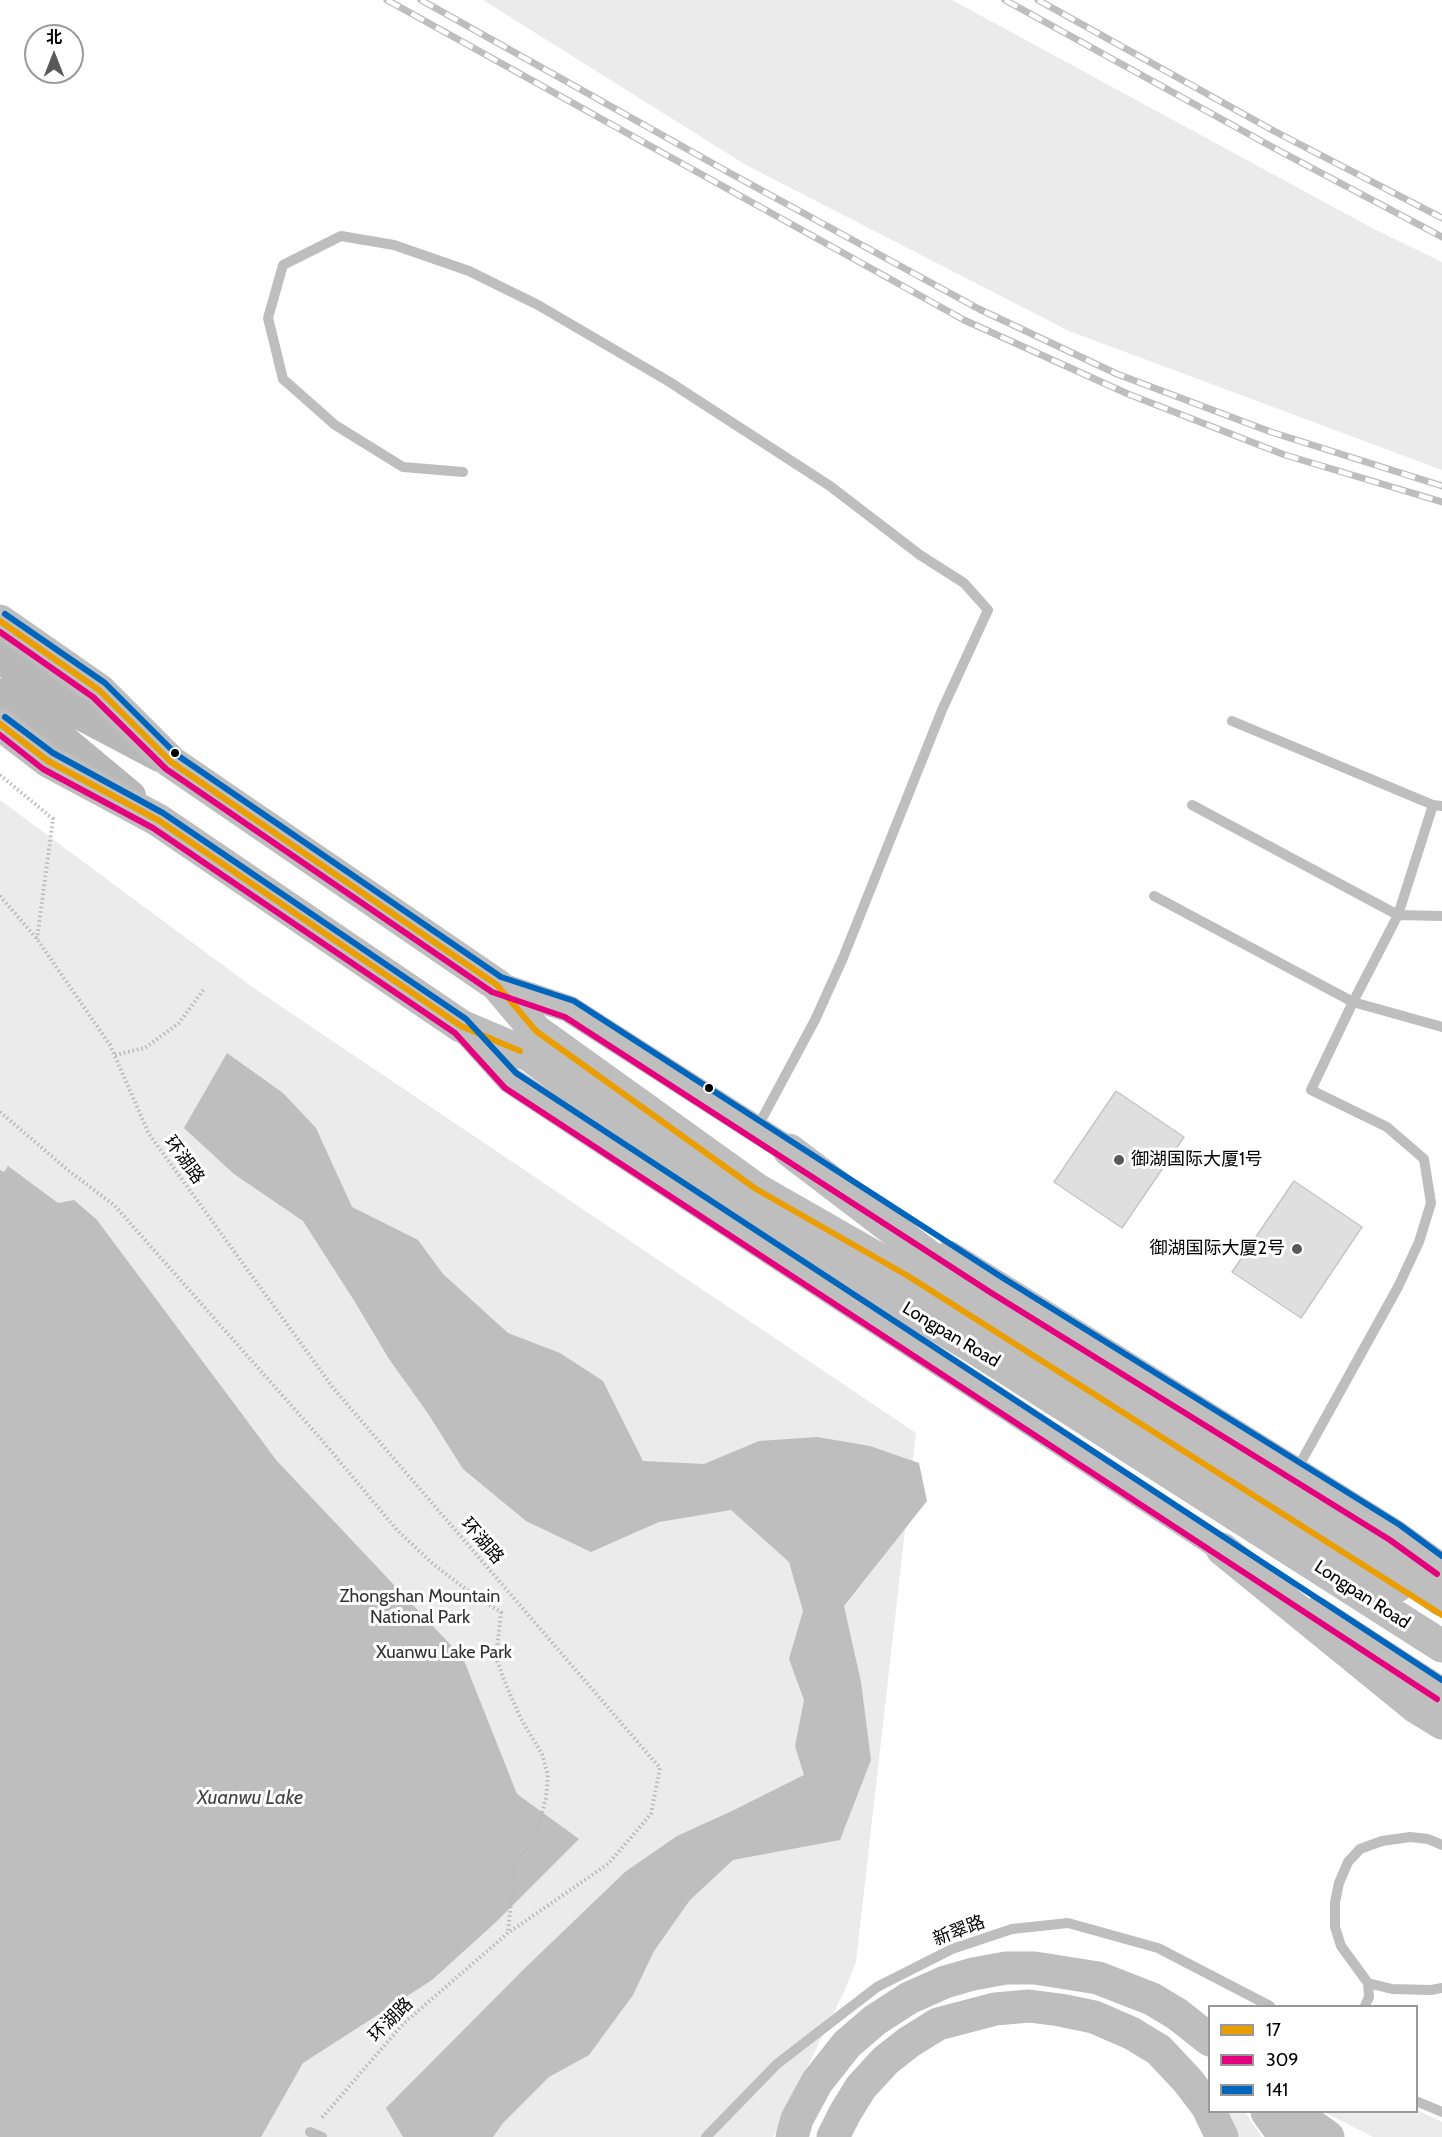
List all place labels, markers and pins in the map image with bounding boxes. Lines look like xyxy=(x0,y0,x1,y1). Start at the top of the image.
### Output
unlabelled marker xyxy=(169,747,181,759)
unlabelled marker xyxy=(703,1082,715,1094)
place label: 御湖国际大厦1号 xyxy=(1131,1149,1263,1171)
marker: 御湖国际大厦1号 xyxy=(1112,1153,1126,1167)
place label: 御湖国际大厦2号 xyxy=(1150,1238,1285,1260)
marker: 御湖国际大厦2号 xyxy=(1290,1242,1304,1256)

